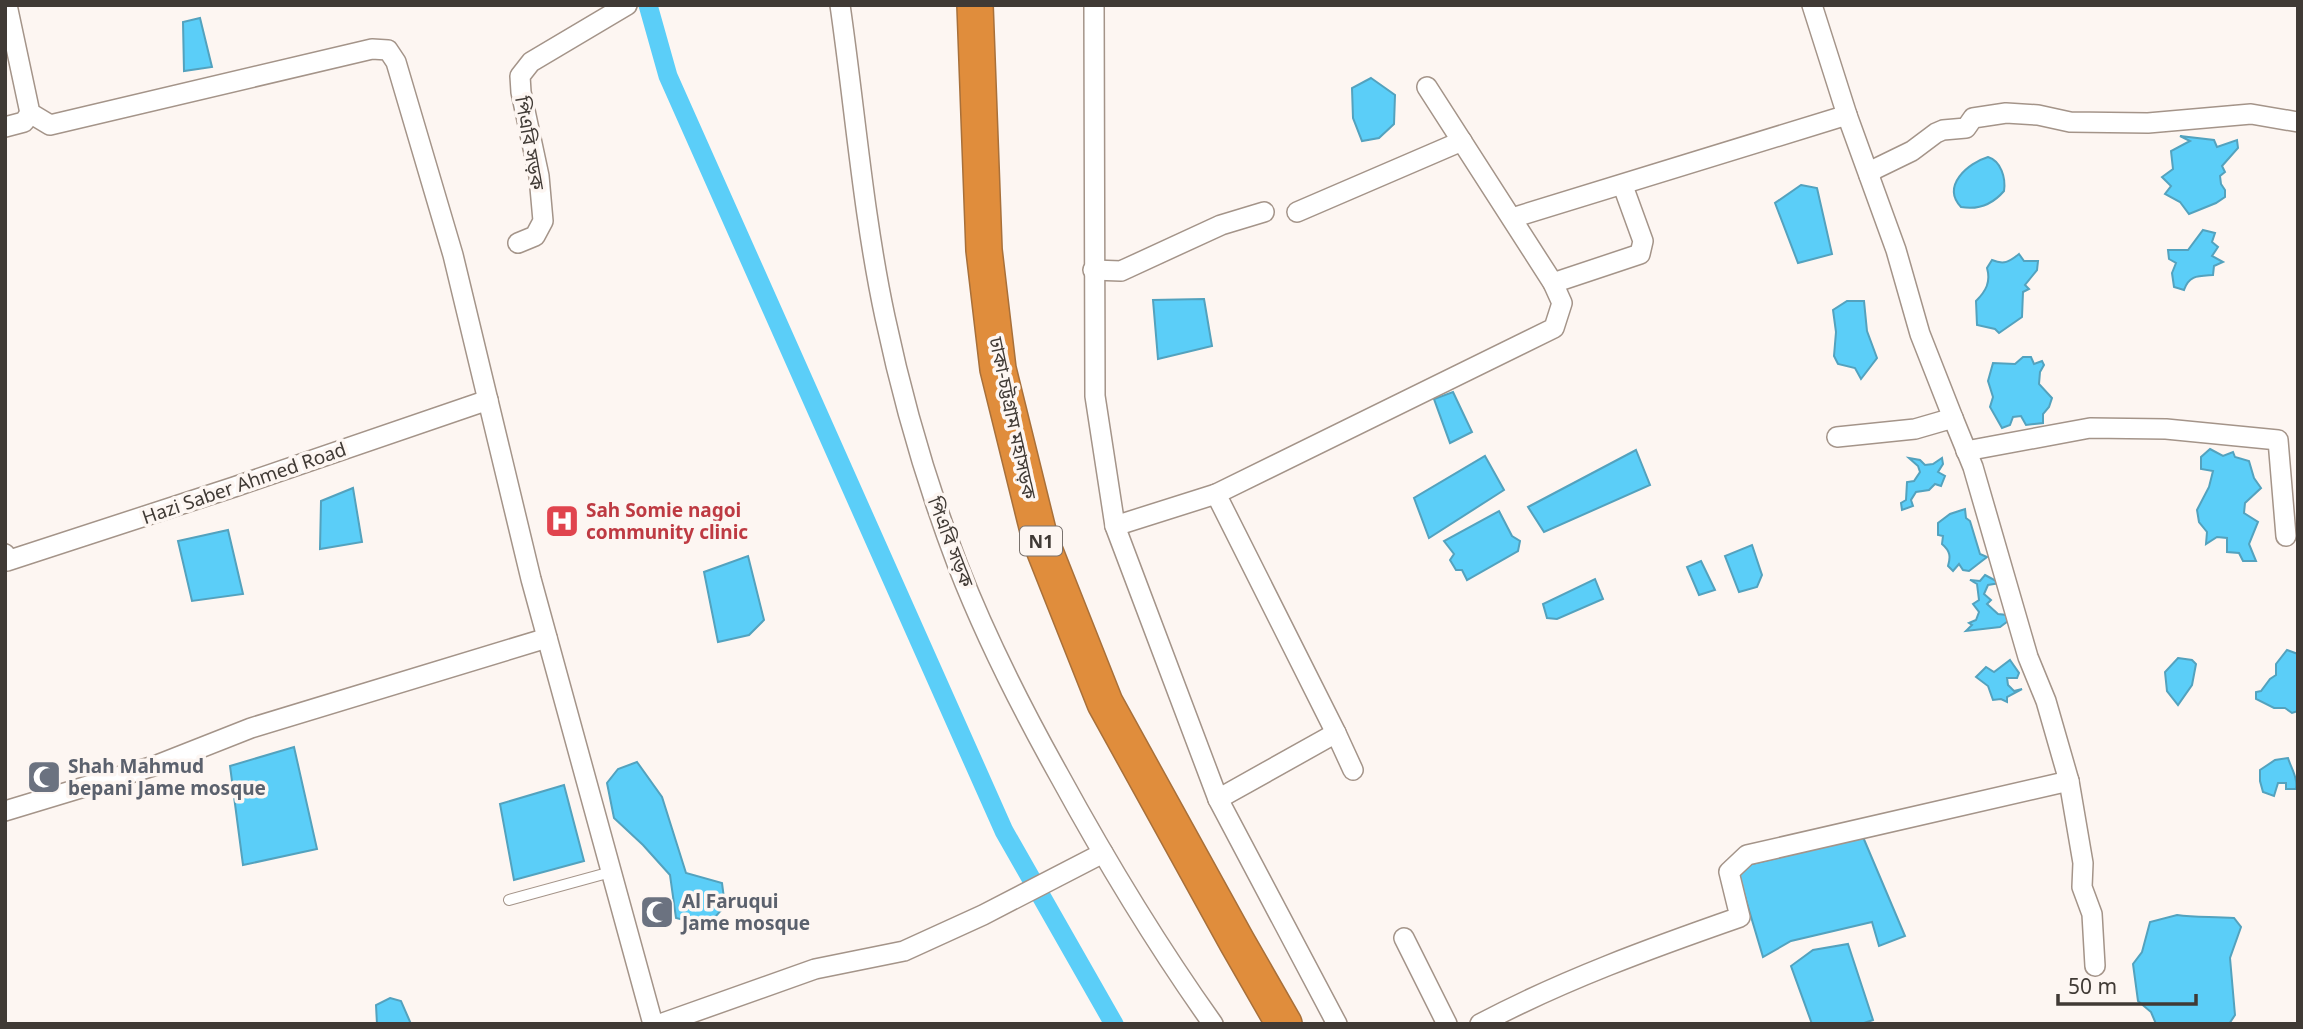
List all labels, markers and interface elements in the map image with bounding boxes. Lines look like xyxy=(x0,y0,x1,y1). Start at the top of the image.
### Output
street label: পিএবি সড়ক xyxy=(509,93,551,192)
street label: ঢাকা-চট্টগ্রাম মহাসড়ক xyxy=(983,334,1043,502)
street label: Hazi Saber Ahmed Road xyxy=(138,436,350,530)
street label: পিএবি সড়ক xyxy=(922,492,980,591)
place label: Sah Somie nagoi community clinic xyxy=(586,497,748,545)
hospital icon: Sah Somie nagoi community clinic xyxy=(543,502,581,540)
road number: N1 xyxy=(1020,526,1062,556)
place label: Shah Mahmud bepani Jame mosque xyxy=(68,753,266,801)
mosque icon: Shah Mahmud bepani Jame mosque xyxy=(25,758,63,796)
place label: Al Faruqui Jame mosque xyxy=(680,888,810,936)
mosque icon: Al Faruqui Jame mosque xyxy=(638,893,676,931)
scale bar xyxy=(2058,962,2196,1006)
text: 50 m xyxy=(2068,972,2117,1000)

